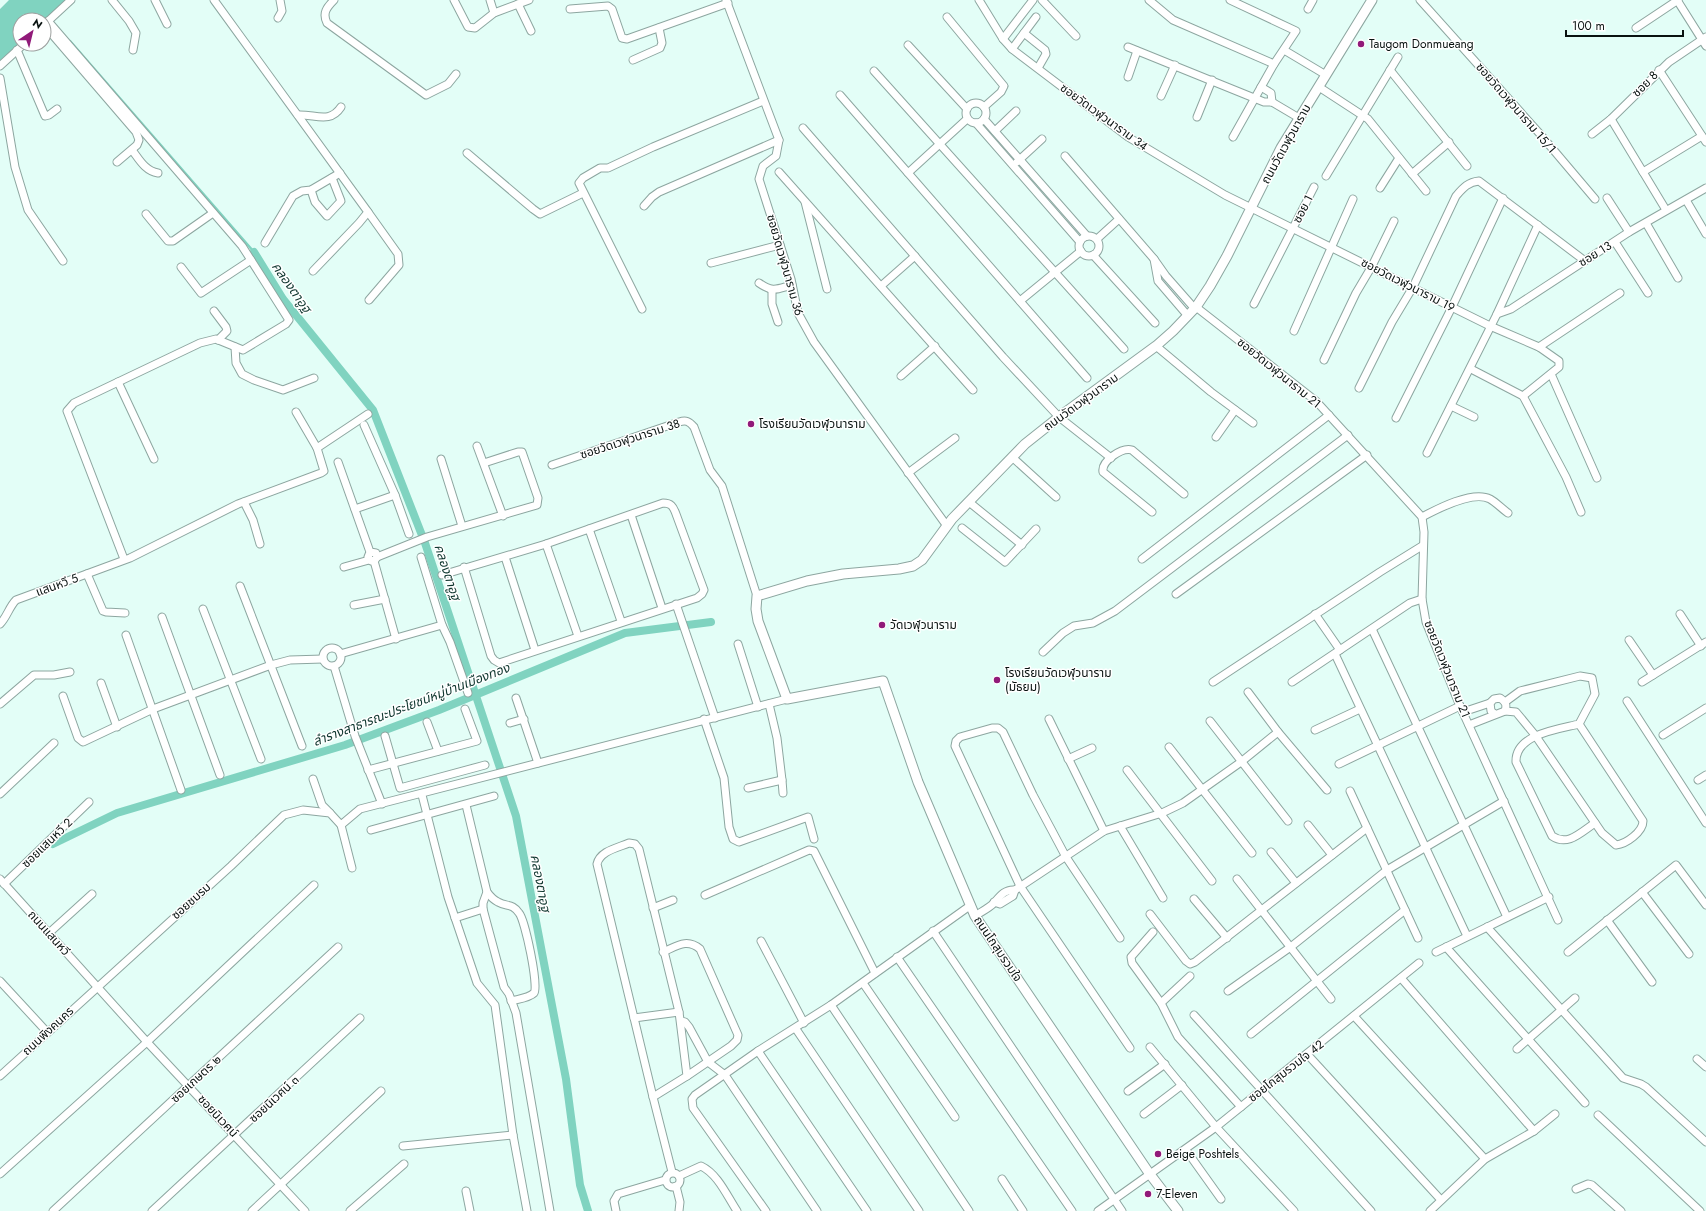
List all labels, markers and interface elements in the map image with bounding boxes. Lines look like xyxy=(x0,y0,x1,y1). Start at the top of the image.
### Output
north arrow xyxy=(12,12,52,52)
scale bar xyxy=(1566,12,1683,38)
text: N xyxy=(30,15,46,33)
text: 100 m xyxy=(1572,17,1605,35)
place label: Taugom Donmueang xyxy=(1369,35,1474,53)
marker: Taugom Donmueang xyxy=(1356,39,1366,49)
street label: ซอยวัดเวฬุวนาราม 15/1 xyxy=(1472,59,1560,157)
street label: ซอย 8 xyxy=(1628,67,1662,101)
street label: ซอยวัดเวฬุวนาราม 34 xyxy=(1056,79,1152,155)
street label: ถนนวัดเวฬุวนาราม xyxy=(1257,101,1315,187)
street label: ซอย 1 xyxy=(1288,192,1318,226)
street label: ซอยวัดเวฬุวนาราม 36 xyxy=(762,212,808,318)
street label: ซอย 13 xyxy=(1575,237,1616,271)
street label: ซอยวัดเวฬุวนาราม 19 xyxy=(1358,253,1458,317)
water label: คลองตาอูฐ xyxy=(267,258,317,318)
street label: ซอยวัดเวฬุวนาราม 21 xyxy=(1233,333,1325,413)
street label: ถนนวัดเวฬุวนาราม xyxy=(1040,369,1122,435)
street label: ซอยวัดเวฬุวนาราม 38 xyxy=(578,414,682,464)
place label: โรงเรียนวัดเวฬุวนาราม xyxy=(759,415,866,433)
marker: โรงเรียนวัดเวฬุวนาราม xyxy=(746,419,756,429)
water label: คลองตาอูฐ xyxy=(430,542,466,604)
street label: แสนหวี 5 xyxy=(33,569,81,601)
place label: วัดเวฬุวนาราม xyxy=(890,616,957,634)
street label: ซอยวัดเวฬุวนาราม 21 xyxy=(1419,618,1475,720)
marker: วัดเวฬุวนาราม xyxy=(877,620,887,630)
water label: ลำรางสาธารณะประโยชน์หมู่บ้านเมืองทอง xyxy=(310,658,513,751)
place label: โรงเรียนวัดเวฬุวนาราม (มัธยม) xyxy=(1005,664,1112,696)
marker: โรงเรียนวัดเวฬุวนาราม (มัธยม) xyxy=(992,675,1002,685)
street label: ซอยแสนหวี 2 xyxy=(17,814,77,872)
water label: คลองตาอูฐ xyxy=(526,853,556,915)
street label: ซอยชมรม xyxy=(167,878,215,924)
street label: ถนนแสนหวี xyxy=(24,906,74,960)
street label: ถนนโกสุมรวมใจ xyxy=(969,913,1027,985)
street label: ถนนพิงคนคร xyxy=(18,1002,78,1060)
street label: ซอยโกสุมรวมใจ 42 xyxy=(1244,1036,1328,1106)
street label: ซอยเกษตร ๒ xyxy=(167,1051,225,1107)
street label: ซอยนิเวศน์ ๓ xyxy=(245,1071,303,1127)
street label: ซอยนิเวศน์ xyxy=(194,1091,242,1141)
place label: Beige Poshtels xyxy=(1166,1145,1239,1163)
marker: Beige Poshtels xyxy=(1153,1149,1163,1159)
place label: 7-Eleven xyxy=(1156,1185,1198,1203)
marker: 7-Eleven xyxy=(1143,1189,1153,1199)

